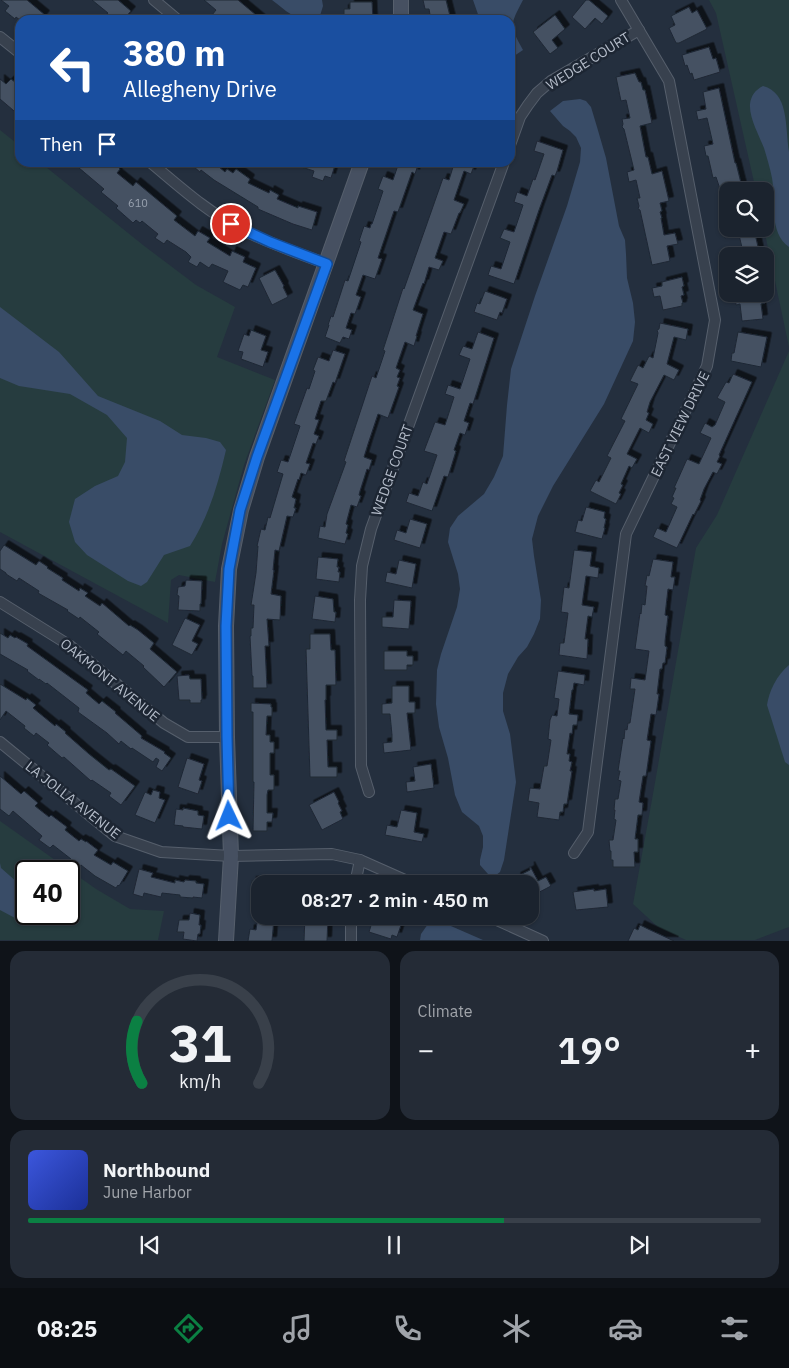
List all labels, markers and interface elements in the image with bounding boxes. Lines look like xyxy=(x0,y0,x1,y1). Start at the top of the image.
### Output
street label: WEDGE COURT xyxy=(543,28,633,94)
text: 380 m xyxy=(123,30,226,76)
icon: left xyxy=(40,35,105,100)
text: Allegheny Drive xyxy=(123,74,277,103)
icon: arrive xyxy=(93,130,121,158)
text: Then xyxy=(40,132,83,156)
map controls xyxy=(719,182,774,302)
button: search xyxy=(719,182,774,237)
house number: 610 xyxy=(128,196,148,210)
pin xyxy=(210,203,252,245)
icon: arrive xyxy=(217,210,245,238)
button: layers xyxy=(719,247,774,302)
street label: EAST VIEW DRIVE xyxy=(647,368,713,480)
street label: WEDGE COURT xyxy=(367,422,417,518)
street label: OAKMONT AVENUE xyxy=(57,634,163,726)
street label: LA JOLLA AVENUE xyxy=(22,757,124,843)
position arrow xyxy=(202,789,254,841)
speed limit sign: 40 xyxy=(15,860,80,925)
text: 08:27 · 2 min · 450 m xyxy=(301,888,489,912)
text: Climate xyxy=(418,1001,473,1021)
text: 31 xyxy=(169,1009,231,1076)
text: 19° xyxy=(558,1025,621,1074)
text: − xyxy=(418,1031,434,1068)
text: + xyxy=(744,1031,761,1068)
text: km/h xyxy=(179,1070,221,1093)
text: Northbound xyxy=(103,1158,210,1182)
text: June Harbor xyxy=(103,1182,192,1202)
icon: previous xyxy=(136,1231,164,1259)
icon: pause xyxy=(380,1231,408,1259)
icon: next xyxy=(625,1231,653,1259)
icon: directions xyxy=(171,1311,206,1346)
icon: music xyxy=(280,1311,315,1346)
icon: phone xyxy=(390,1311,425,1346)
icon: climate xyxy=(499,1311,534,1346)
icon: car xyxy=(608,1311,643,1346)
icon: filters xyxy=(717,1311,752,1346)
text: 08:25 xyxy=(37,1314,97,1343)

